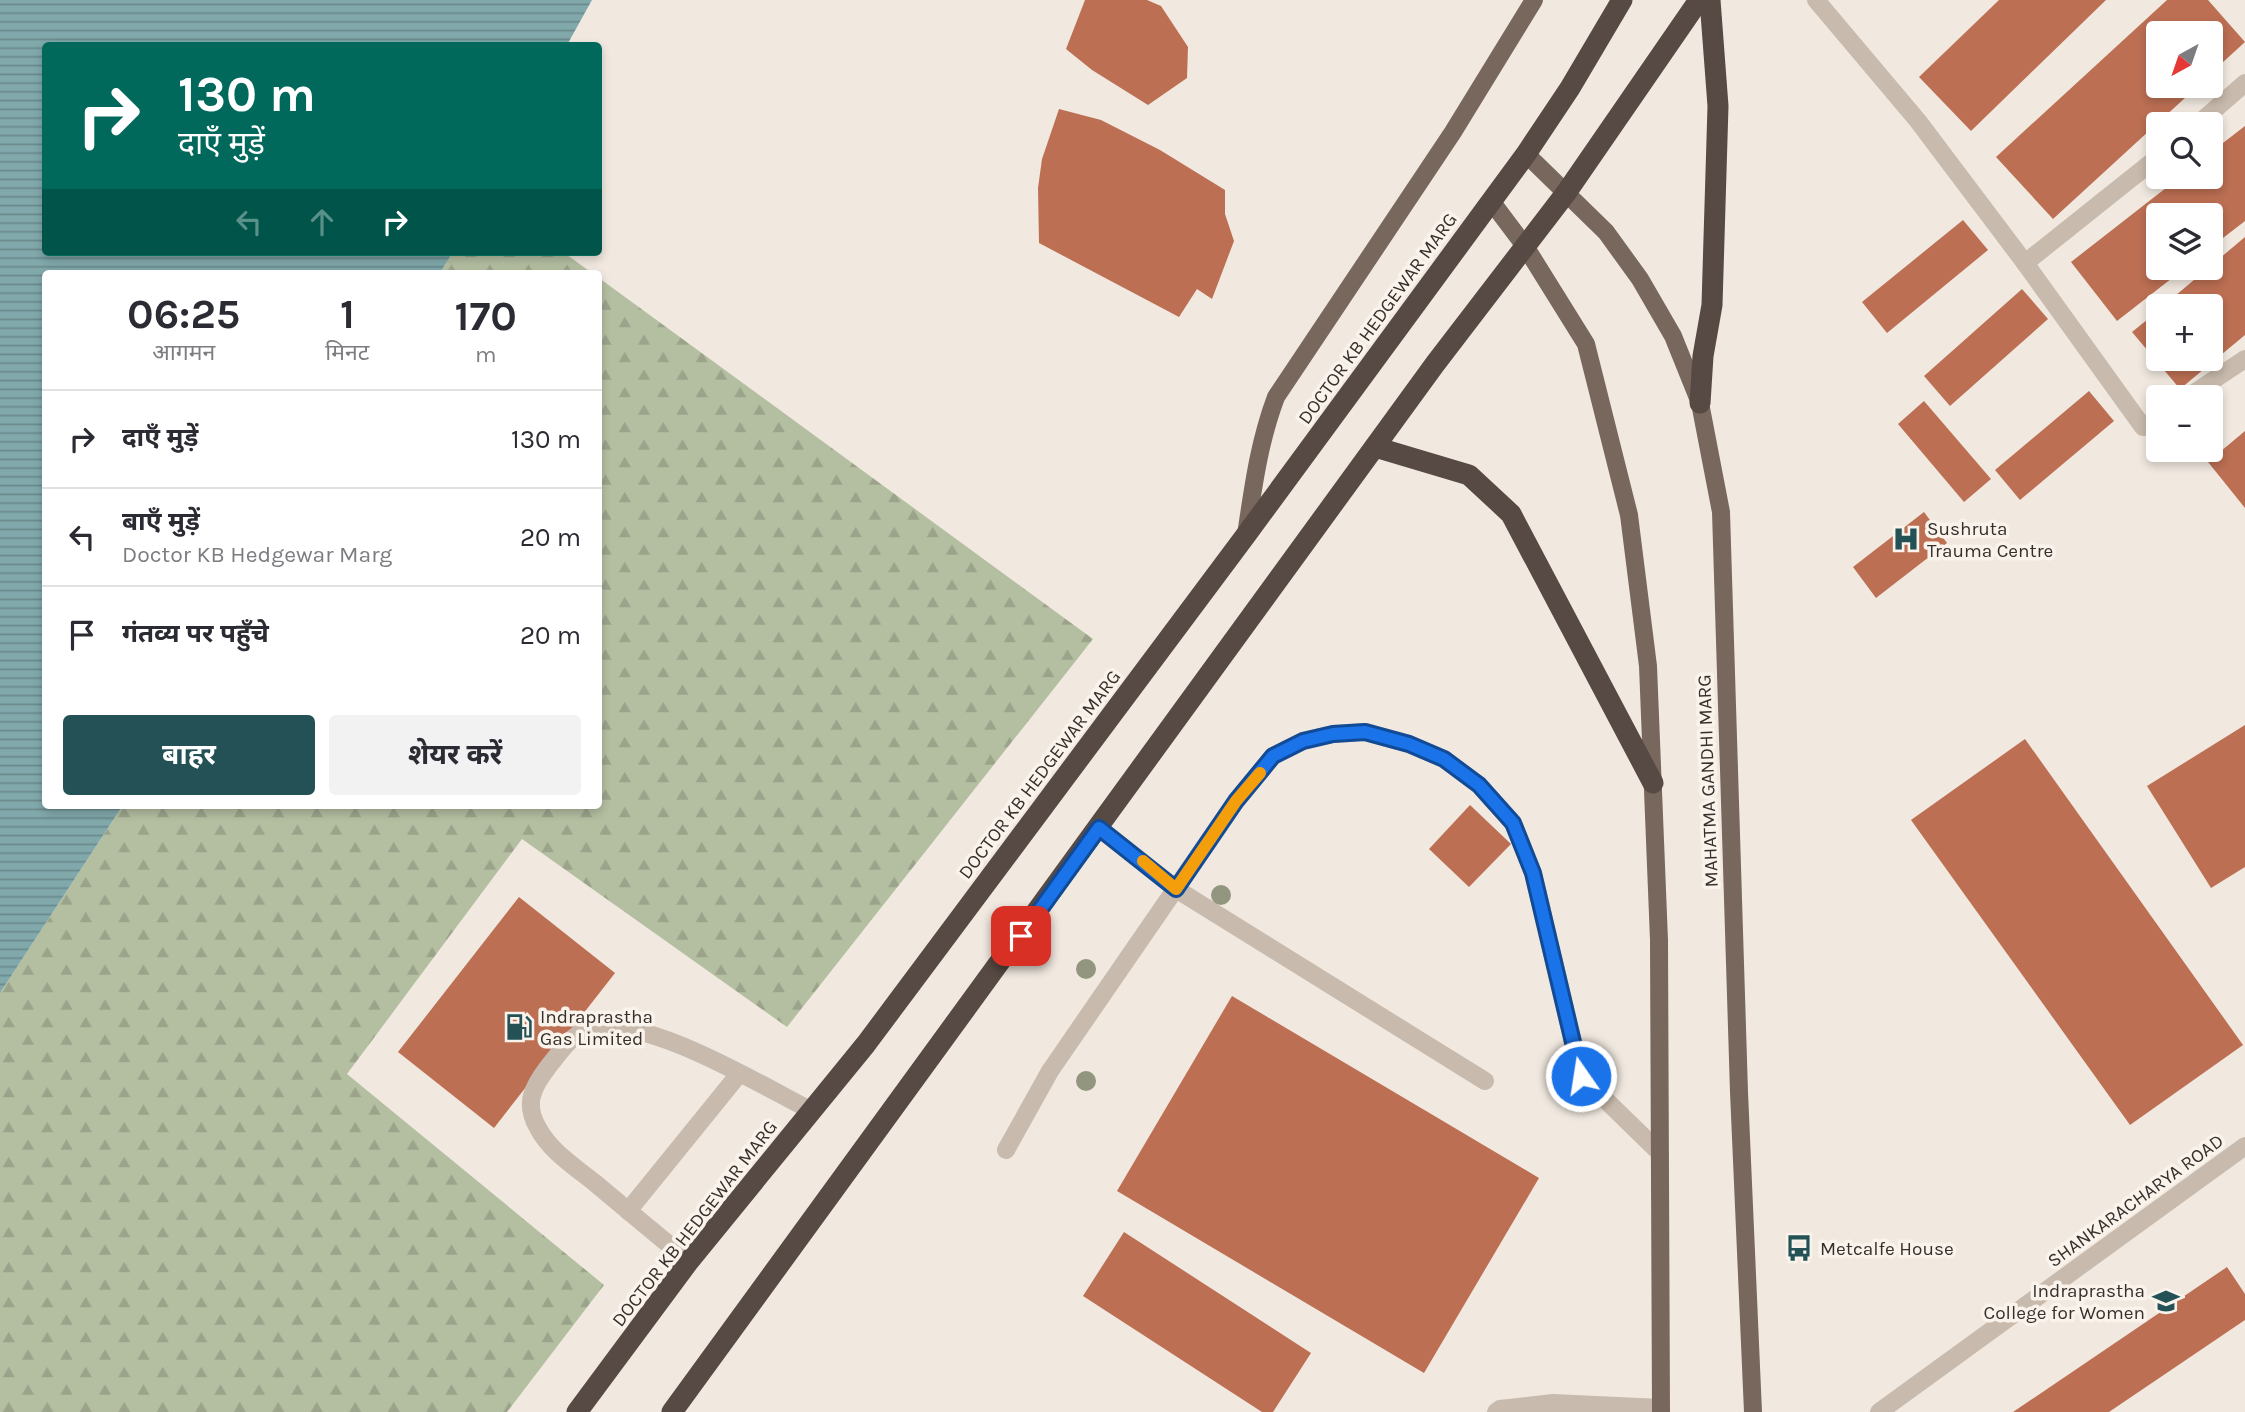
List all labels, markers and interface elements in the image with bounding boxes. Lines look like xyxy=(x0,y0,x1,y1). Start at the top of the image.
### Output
north arrow xyxy=(2146,21,2222,98)
map controls xyxy=(2146,21,2223,462)
text: 130 m xyxy=(178,66,316,123)
icon: right xyxy=(63,70,154,161)
button: search xyxy=(2146,112,2223,189)
text: दाएँ मुड़ें xyxy=(178,125,265,162)
icon: left xyxy=(230,203,268,241)
icon: ahead xyxy=(303,203,341,241)
icon: right xyxy=(376,203,414,241)
button: layers xyxy=(2146,203,2223,280)
street label: DOCTOR KB HEDGEWAR MARG xyxy=(1294,209,1462,428)
text: 06:25 xyxy=(127,289,240,339)
text: 1 xyxy=(340,289,355,339)
text: 170 xyxy=(455,291,517,341)
button: + xyxy=(2146,294,2223,371)
text: आगमन xyxy=(152,339,215,366)
text: मिनट xyxy=(325,339,369,366)
text: m xyxy=(475,341,496,368)
button: − xyxy=(2146,385,2223,462)
icon: right xyxy=(63,420,101,458)
text: दाएँ मुड़ें xyxy=(122,422,198,453)
text: 130 m xyxy=(511,424,581,455)
text: बाएँ मुड़ें xyxy=(122,506,200,537)
icon: left xyxy=(63,518,101,556)
place label: Sushruta Trauma Centre xyxy=(1927,518,2053,562)
text: 20 m xyxy=(520,522,581,553)
hospital icon: Sushruta Trauma Centre xyxy=(1891,524,1921,554)
text: Doctor KB Hedgewar Marg xyxy=(122,541,392,568)
icon: arrive xyxy=(63,616,101,654)
text: गंतव्य पर पहुँचे xyxy=(122,618,269,649)
text: 20 m xyxy=(520,620,581,651)
street label: DOCTOR KB HEDGEWAR MARG xyxy=(954,666,1125,883)
street label: MAHATMA GANDHI MARG xyxy=(1693,674,1723,888)
button: बाहर xyxy=(63,715,315,795)
button: शेयर करें xyxy=(329,715,581,795)
pin xyxy=(991,906,1051,966)
icon: arrive xyxy=(1002,917,1040,955)
place label: Indraprastha Gas Limited xyxy=(540,1006,653,1050)
fuel station icon: Indraprastha Gas Limited xyxy=(504,1012,534,1042)
position arrow xyxy=(1544,1039,1618,1113)
street label: DOCTOR KB HEDGEWAR MARG xyxy=(607,1116,782,1331)
street label: SHANKARACHARYA ROAD xyxy=(2043,1130,2228,1272)
bus stop icon: Metcalfe House xyxy=(1784,1233,1814,1263)
place label: Metcalfe House xyxy=(1820,1238,1954,1260)
place label: Indraprastha College for Women xyxy=(1984,1280,2145,1324)
school or university icon: Indraprastha College for Women xyxy=(2151,1286,2181,1316)

